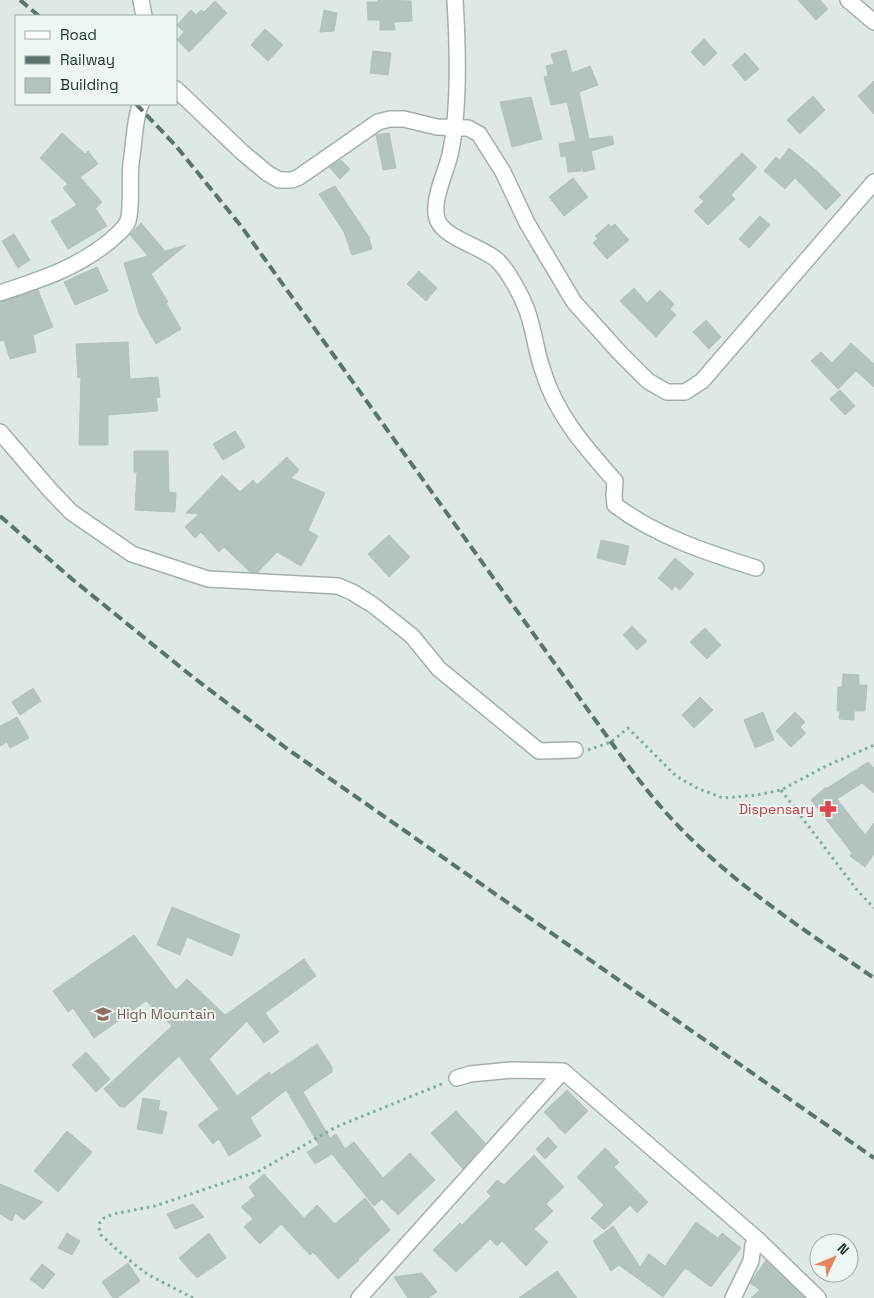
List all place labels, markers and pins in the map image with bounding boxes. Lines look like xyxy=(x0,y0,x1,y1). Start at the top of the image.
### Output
pharmacy icon: Dispensary xyxy=(818,799,838,819)
place label: Dispensary xyxy=(739,800,814,818)
school or university icon: High Mountain xyxy=(93,1004,113,1024)
place label: High Mountain xyxy=(117,1005,215,1023)

